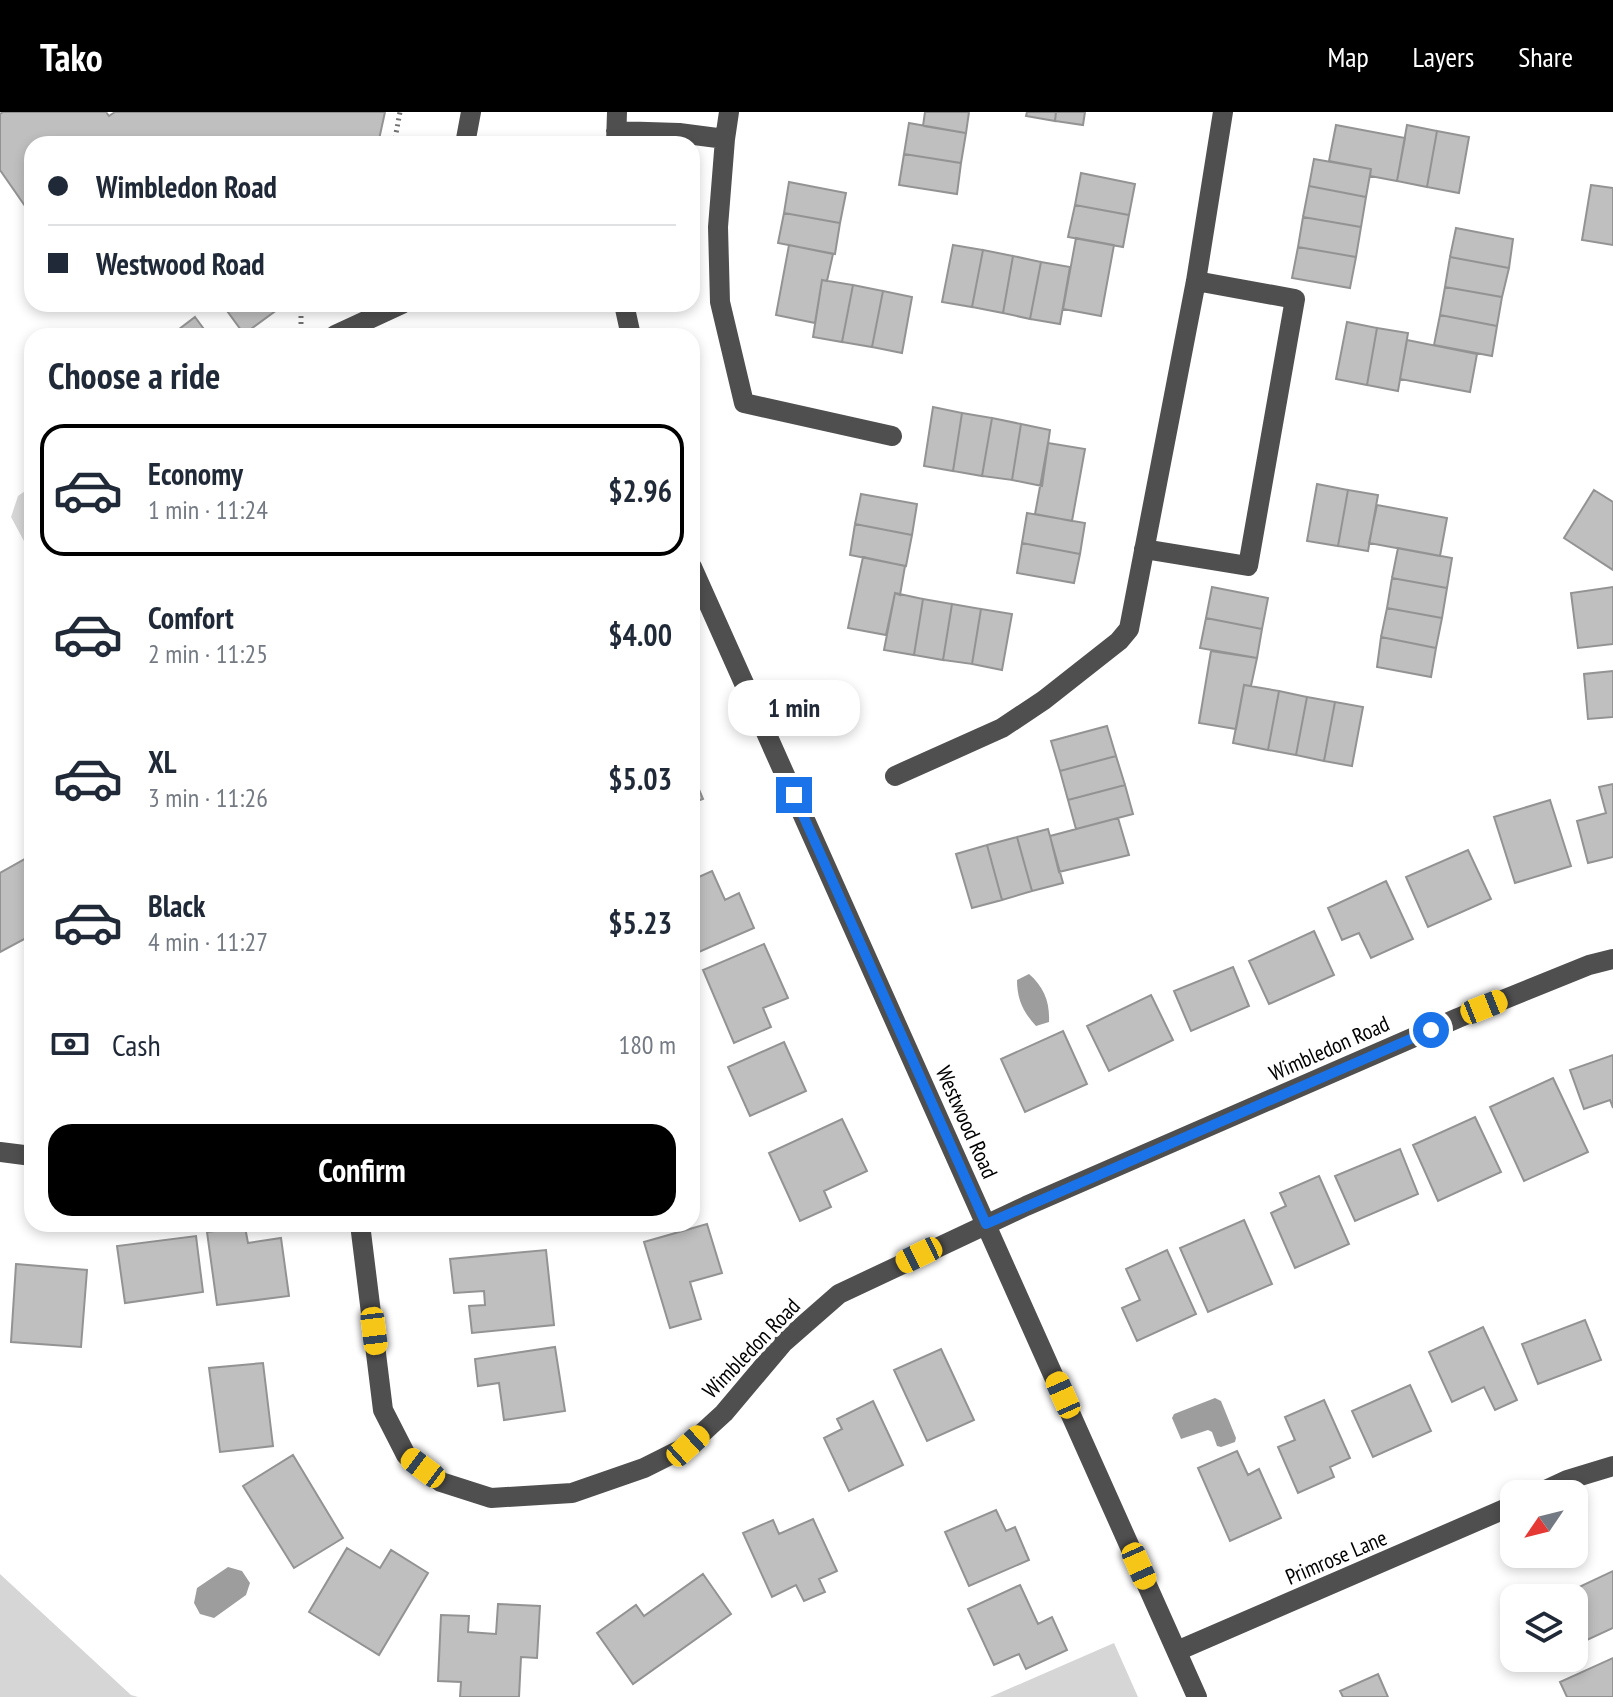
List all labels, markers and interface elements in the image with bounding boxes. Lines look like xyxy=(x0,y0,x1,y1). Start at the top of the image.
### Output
text: Tako xyxy=(40,32,103,81)
text: Map xyxy=(1327,38,1369,75)
text: Layers xyxy=(1413,38,1474,75)
text: Share xyxy=(1518,38,1573,75)
text: Wimbledon Road xyxy=(96,167,277,206)
text: Westwood Road xyxy=(96,244,265,283)
text: Choose a ride xyxy=(48,352,220,399)
icon: car xyxy=(52,454,124,526)
text: Economy xyxy=(148,454,243,493)
text: $2.96 xyxy=(608,471,672,510)
text: 1 min · 11:24 xyxy=(148,493,268,526)
icon: car xyxy=(52,598,124,670)
text: Comfort xyxy=(148,598,234,637)
text: $4.00 xyxy=(608,615,672,654)
text: 2 min · 11:25 xyxy=(148,637,268,670)
callout: 1 min xyxy=(728,679,860,735)
text: 1 min xyxy=(768,691,820,724)
icon: car xyxy=(52,742,124,814)
text: XL xyxy=(148,742,177,781)
text: $5.03 xyxy=(608,759,672,798)
route end xyxy=(776,777,812,813)
text: 3 min · 11:26 xyxy=(148,781,268,814)
icon: car xyxy=(52,886,124,958)
text: Black xyxy=(148,886,205,925)
text: $5.23 xyxy=(608,903,672,942)
text: 4 min · 11:27 xyxy=(148,925,268,958)
car xyxy=(1457,987,1511,1027)
street label: Wimbledon Road xyxy=(1265,1009,1393,1087)
route start xyxy=(1413,1012,1449,1048)
icon: cash xyxy=(48,1022,92,1066)
text: Cash xyxy=(112,1025,161,1064)
text: 180 m xyxy=(618,1028,676,1061)
street label: Westwood Road xyxy=(930,1061,1004,1183)
button: Confirm xyxy=(48,1124,676,1216)
car xyxy=(892,1234,946,1276)
street label: Wimbledon Road xyxy=(696,1292,806,1404)
car xyxy=(359,1306,389,1356)
car xyxy=(1042,1368,1084,1422)
car xyxy=(662,1421,714,1471)
car xyxy=(397,1444,449,1492)
north arrow xyxy=(1500,1480,1588,1568)
map controls xyxy=(1500,1480,1588,1672)
street label: Primrose Lane xyxy=(1281,1523,1391,1591)
car xyxy=(1118,1539,1160,1593)
button: layers xyxy=(1500,1584,1588,1672)

